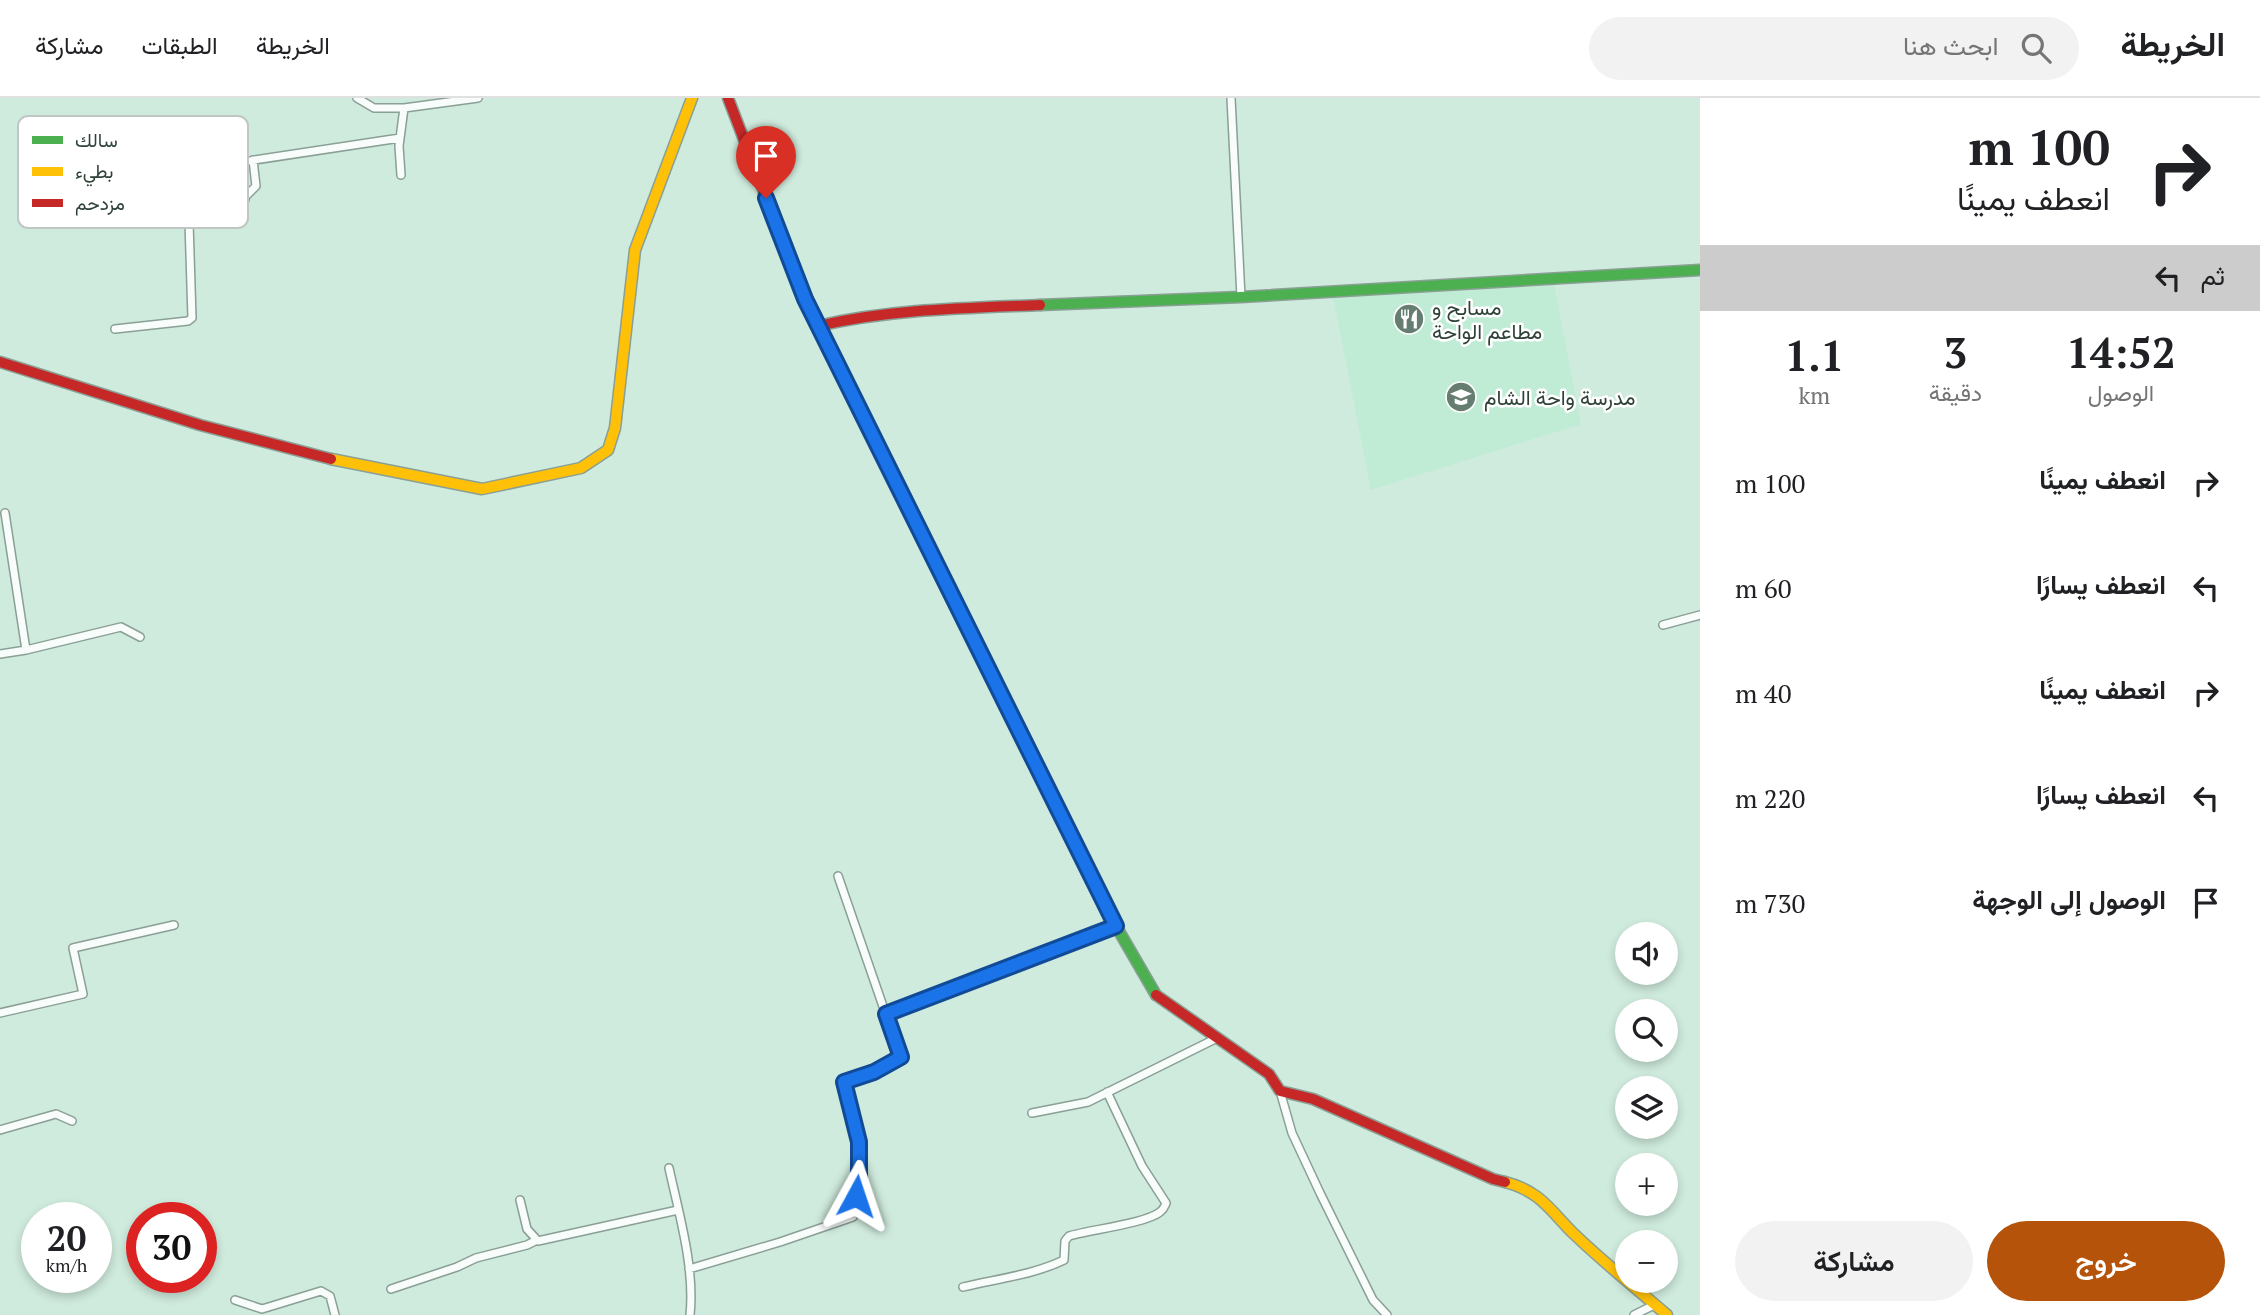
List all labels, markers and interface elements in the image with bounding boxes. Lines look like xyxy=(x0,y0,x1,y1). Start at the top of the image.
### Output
search box xyxy=(1589,17,2079,80)
text: الخريطة xyxy=(2121,22,2225,65)
text: ابحث هنا xyxy=(1903,28,1999,62)
text: مشاركة xyxy=(35,29,103,61)
text: الطبقات xyxy=(141,29,218,61)
text: الخريطة xyxy=(256,29,330,61)
icon: search xyxy=(2017,29,2055,67)
text: 100 m xyxy=(1968,114,2110,179)
legend xyxy=(18,116,248,228)
pin xyxy=(736,126,796,198)
icon: right xyxy=(2134,126,2225,217)
text: سالك xyxy=(75,127,118,152)
icon: arrive xyxy=(747,137,785,175)
text: بطيء xyxy=(75,158,113,187)
text: انعطف يمينًا xyxy=(1957,177,2110,219)
text: مزدحم xyxy=(75,190,125,216)
text: ثم xyxy=(2201,258,2225,292)
icon: left xyxy=(2149,259,2187,297)
place label: مسابح و مطاعم الواحة xyxy=(1432,293,1542,346)
restaurant icon: مسابح و مطاعم الواحة xyxy=(1392,302,1426,336)
text: 3 xyxy=(1943,324,1967,380)
text: 14:52 xyxy=(2066,324,2176,380)
text: 1.1 xyxy=(1784,327,1844,383)
text: دقيقة xyxy=(1929,377,1982,408)
text: الوصول xyxy=(2088,377,2154,408)
school or university icon: مدرسة واحة الشام xyxy=(1444,380,1478,414)
text: km xyxy=(1799,380,1830,411)
place label: مدرسة واحة الشام xyxy=(1484,383,1635,412)
text: انعطف يمينًا xyxy=(2039,462,2166,496)
icon: right xyxy=(2187,464,2225,502)
text: 100 m xyxy=(1735,466,1805,500)
text: انعطف يسارًا xyxy=(2036,567,2166,601)
icon: left xyxy=(2187,569,2225,607)
text: 60 m xyxy=(1735,571,1792,605)
text: انعطف يمينًا xyxy=(2039,672,2166,706)
icon: right xyxy=(2187,674,2225,712)
text: 40 m xyxy=(1735,676,1792,710)
text: انعطف يسارًا xyxy=(2036,777,2166,811)
icon: left xyxy=(2187,779,2225,817)
text: 220 m xyxy=(1735,781,1805,815)
text: الوصول إلى الوجهة xyxy=(1972,882,2166,916)
icon: arrive xyxy=(2187,884,2225,922)
text: 730 m xyxy=(1735,886,1805,920)
map controls xyxy=(1615,922,1678,1293)
button: sound xyxy=(1615,922,1678,985)
button: search xyxy=(1615,999,1678,1062)
button: layers xyxy=(1615,1076,1678,1139)
button: + xyxy=(1615,1153,1678,1216)
position arrow xyxy=(819,1159,893,1233)
speed limit sign: 30 xyxy=(126,1202,217,1293)
text: 20 xyxy=(47,1215,86,1261)
button: مشاركة xyxy=(1735,1221,1973,1301)
button: خروج xyxy=(1987,1221,2225,1301)
button: − xyxy=(1615,1230,1678,1293)
text: km/h xyxy=(46,1253,87,1277)

